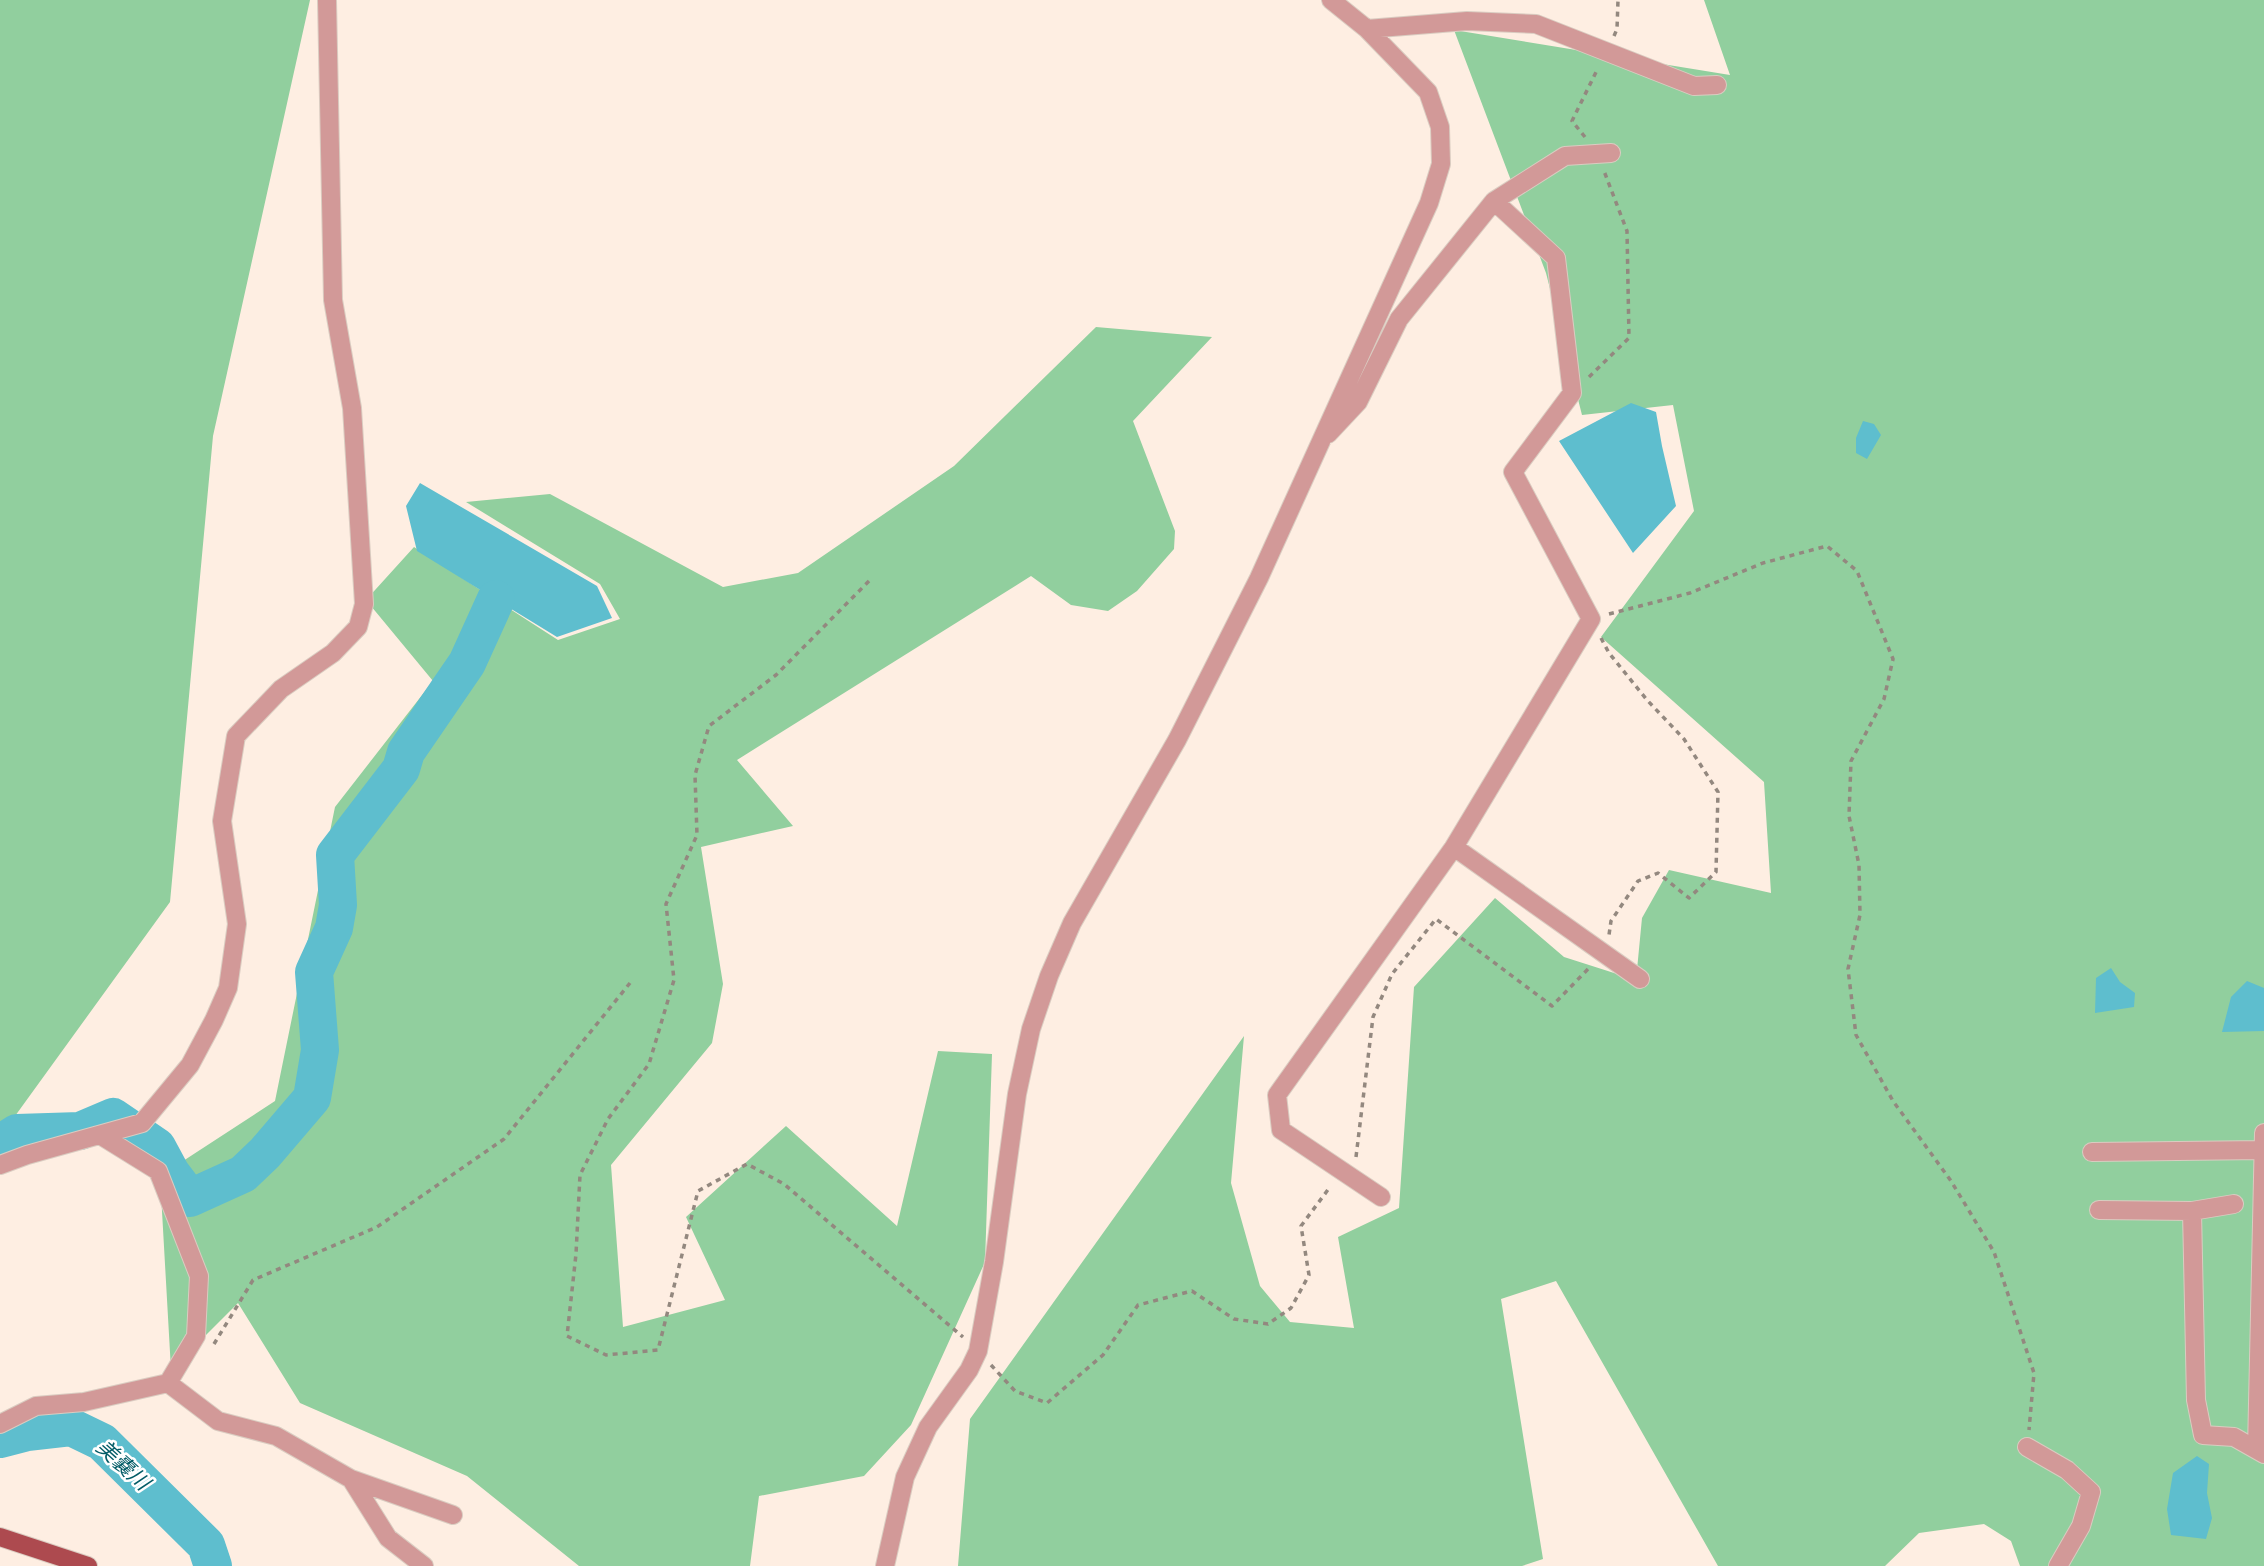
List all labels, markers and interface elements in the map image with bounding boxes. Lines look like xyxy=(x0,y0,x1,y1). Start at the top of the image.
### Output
water label: 美嚢川 xyxy=(91,1434,157,1497)

